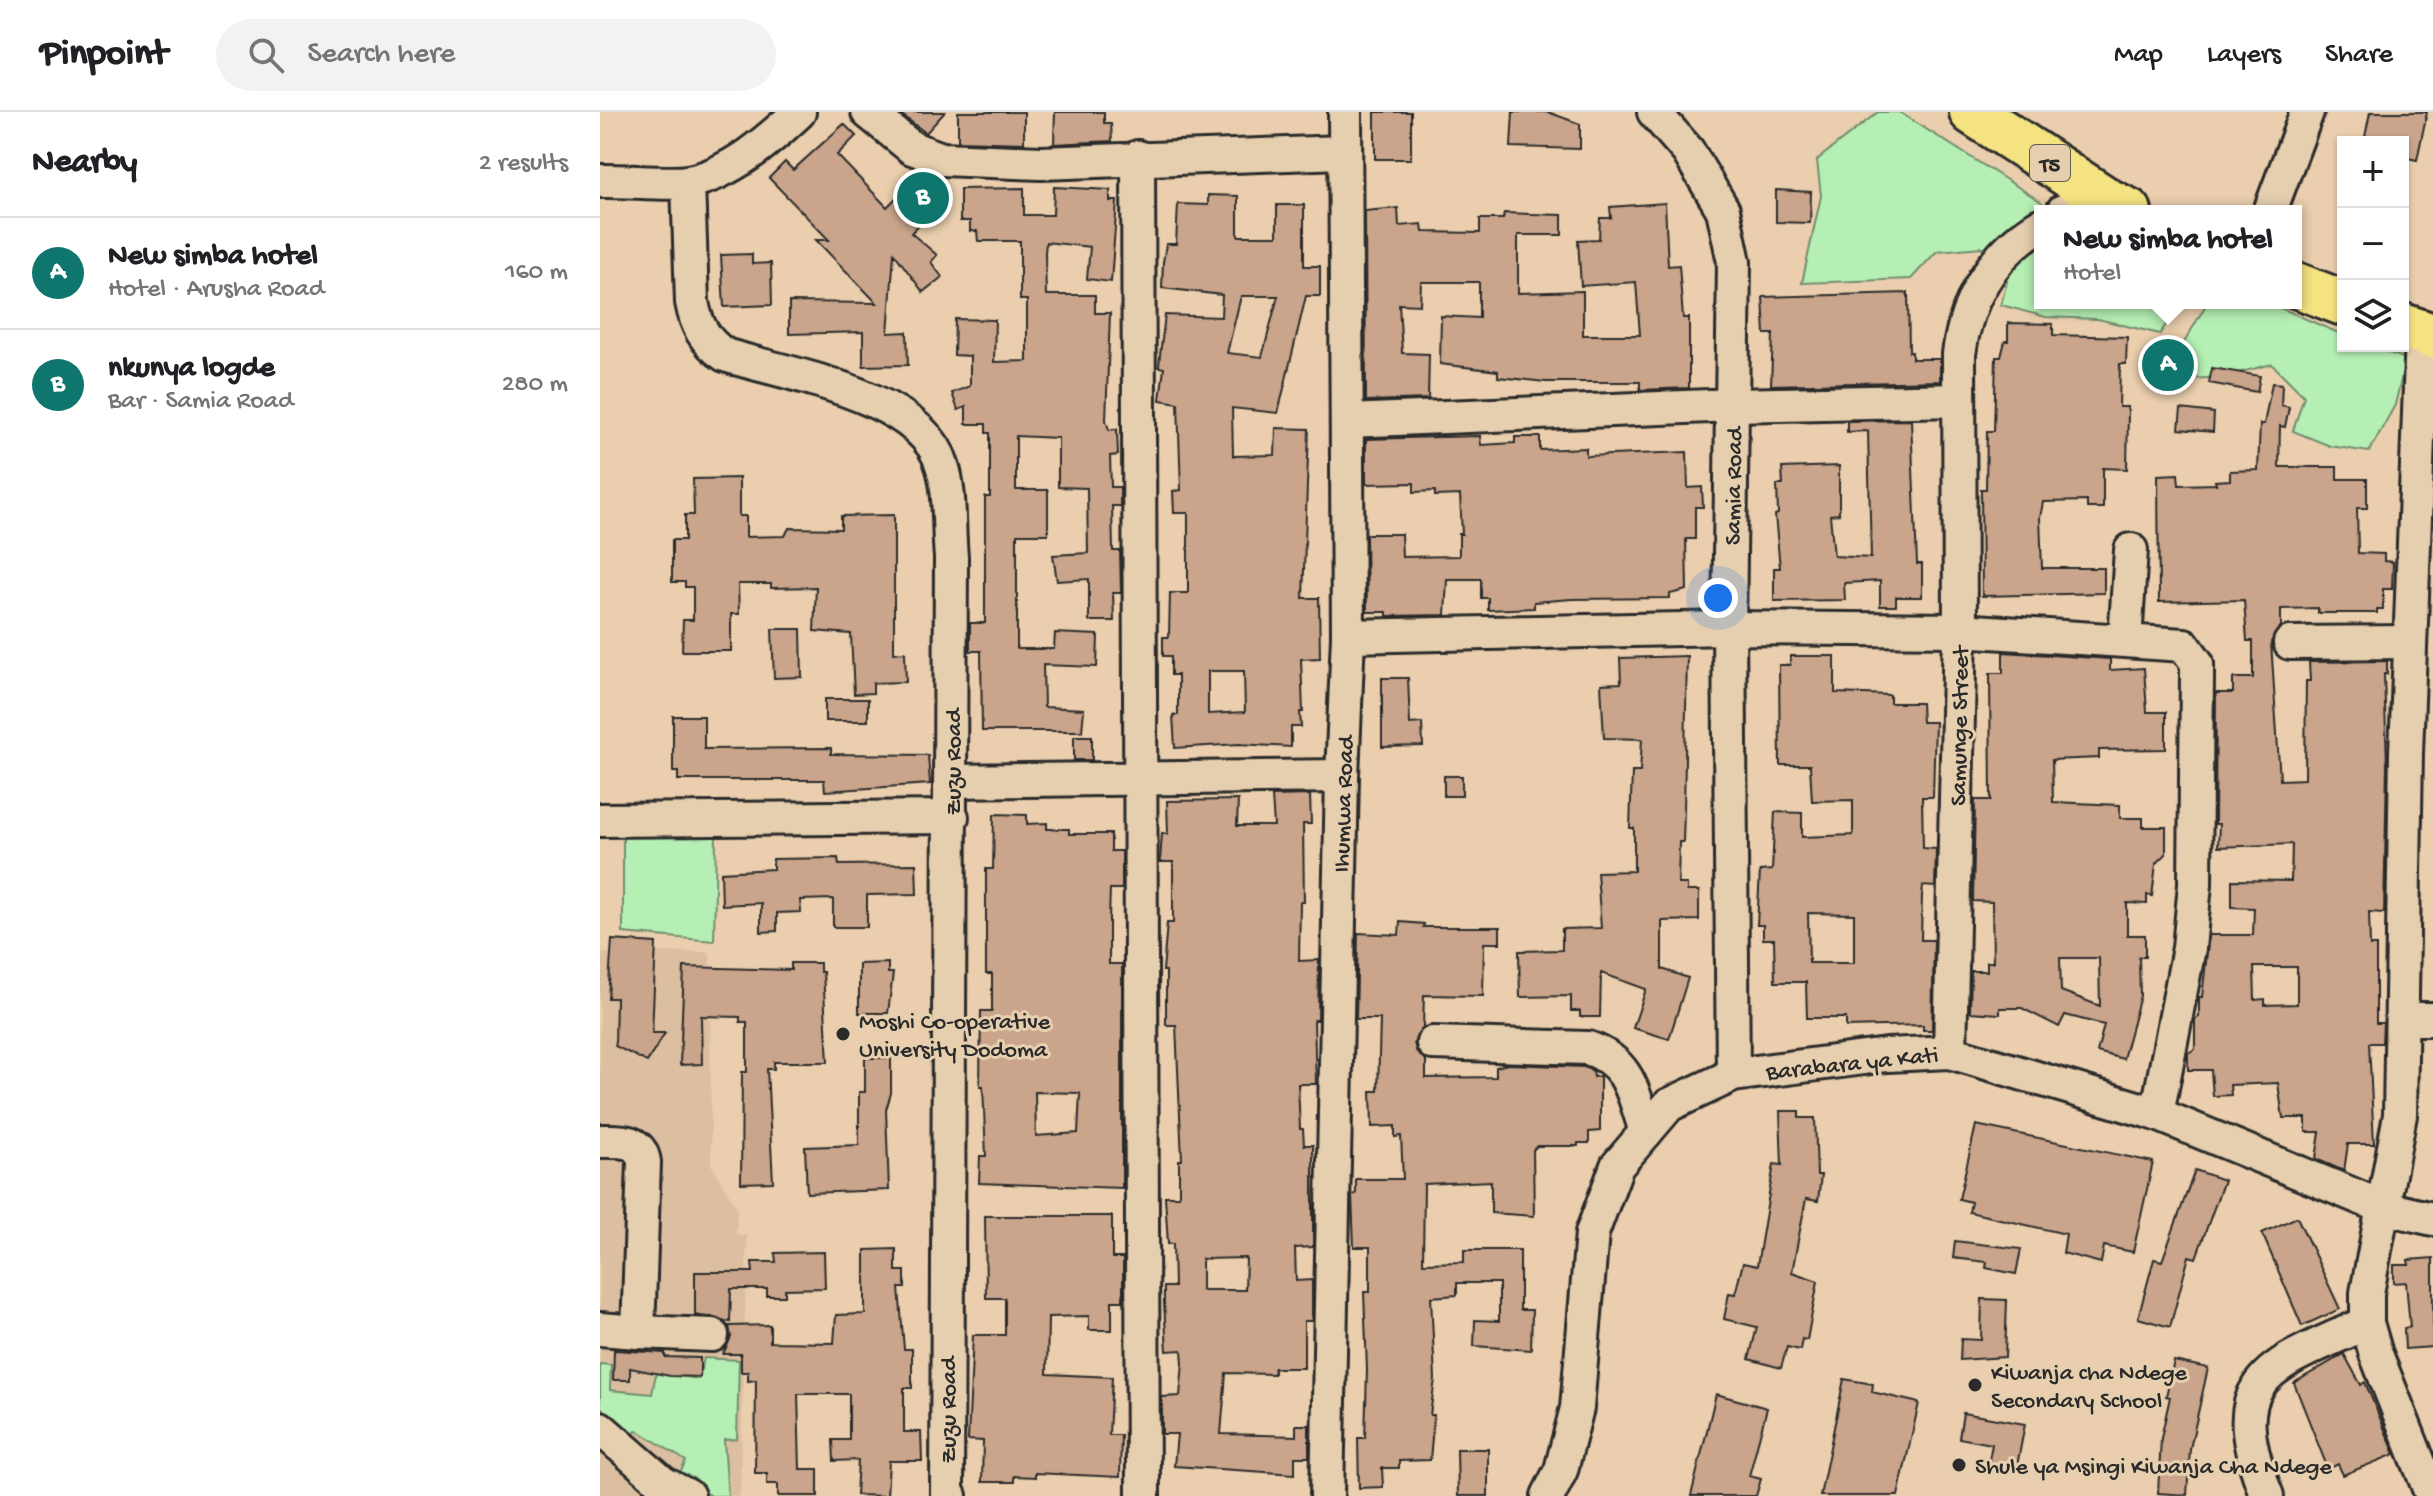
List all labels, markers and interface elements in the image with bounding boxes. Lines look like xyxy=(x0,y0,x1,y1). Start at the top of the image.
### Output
search box xyxy=(216,19,776,91)
text: Pinpoint xyxy=(40,33,168,77)
icon: search xyxy=(244,33,288,77)
text: Search here xyxy=(308,38,455,73)
text: Map xyxy=(2114,39,2163,72)
text: Layers xyxy=(2207,39,2281,72)
text: Share xyxy=(2325,39,2393,72)
map controls xyxy=(2337,136,2409,352)
button: + xyxy=(2337,136,2409,208)
text: Nearby xyxy=(32,144,137,184)
road number: T5 xyxy=(2030,145,2070,181)
text: 2 results xyxy=(479,149,568,180)
pin: B xyxy=(897,168,949,228)
popup xyxy=(2034,205,2302,309)
button: − xyxy=(2337,208,2409,280)
text: New simba hotel xyxy=(2063,224,2273,259)
text: New simba hotel xyxy=(108,240,318,275)
text: A xyxy=(50,258,66,289)
text: 160 m xyxy=(505,258,568,289)
text: Hotel xyxy=(2063,259,2121,290)
text: Hotel · Arusha Road xyxy=(108,275,324,306)
button: layers xyxy=(2337,280,2409,352)
pin: A xyxy=(2142,335,2194,395)
text: nkunya logde xyxy=(108,352,275,387)
text: B xyxy=(51,370,65,401)
text: 280 m xyxy=(502,370,568,401)
text: Bar · Samia Road xyxy=(108,387,293,418)
street label: Samia Road xyxy=(1720,425,1751,545)
your location xyxy=(1698,578,1738,618)
street label: Samunge Street xyxy=(1946,644,1977,806)
street label: Zuzu Road xyxy=(941,707,970,815)
street label: Ihumwa Road xyxy=(1329,733,1362,873)
place label: Moshi Co-operative University Dodoma xyxy=(859,1009,1051,1066)
marker: Moshi Co-operative University Dodoma xyxy=(834,1025,852,1043)
street label: Barabara ya Kati xyxy=(1764,1042,1940,1089)
street label: Zuzu Road xyxy=(936,1355,965,1463)
place label: Kiwanja cha Ndege Secondary School xyxy=(1991,1360,2188,1417)
marker: Kiwanja cha Ndege Secondary School xyxy=(1966,1376,1984,1394)
place label: Shule ya Msingi Kiwanja Cha Ndege xyxy=(1975,1454,2333,1483)
marker: Shule ya Msingi Kiwanja Cha Ndege xyxy=(1950,1456,1968,1474)

